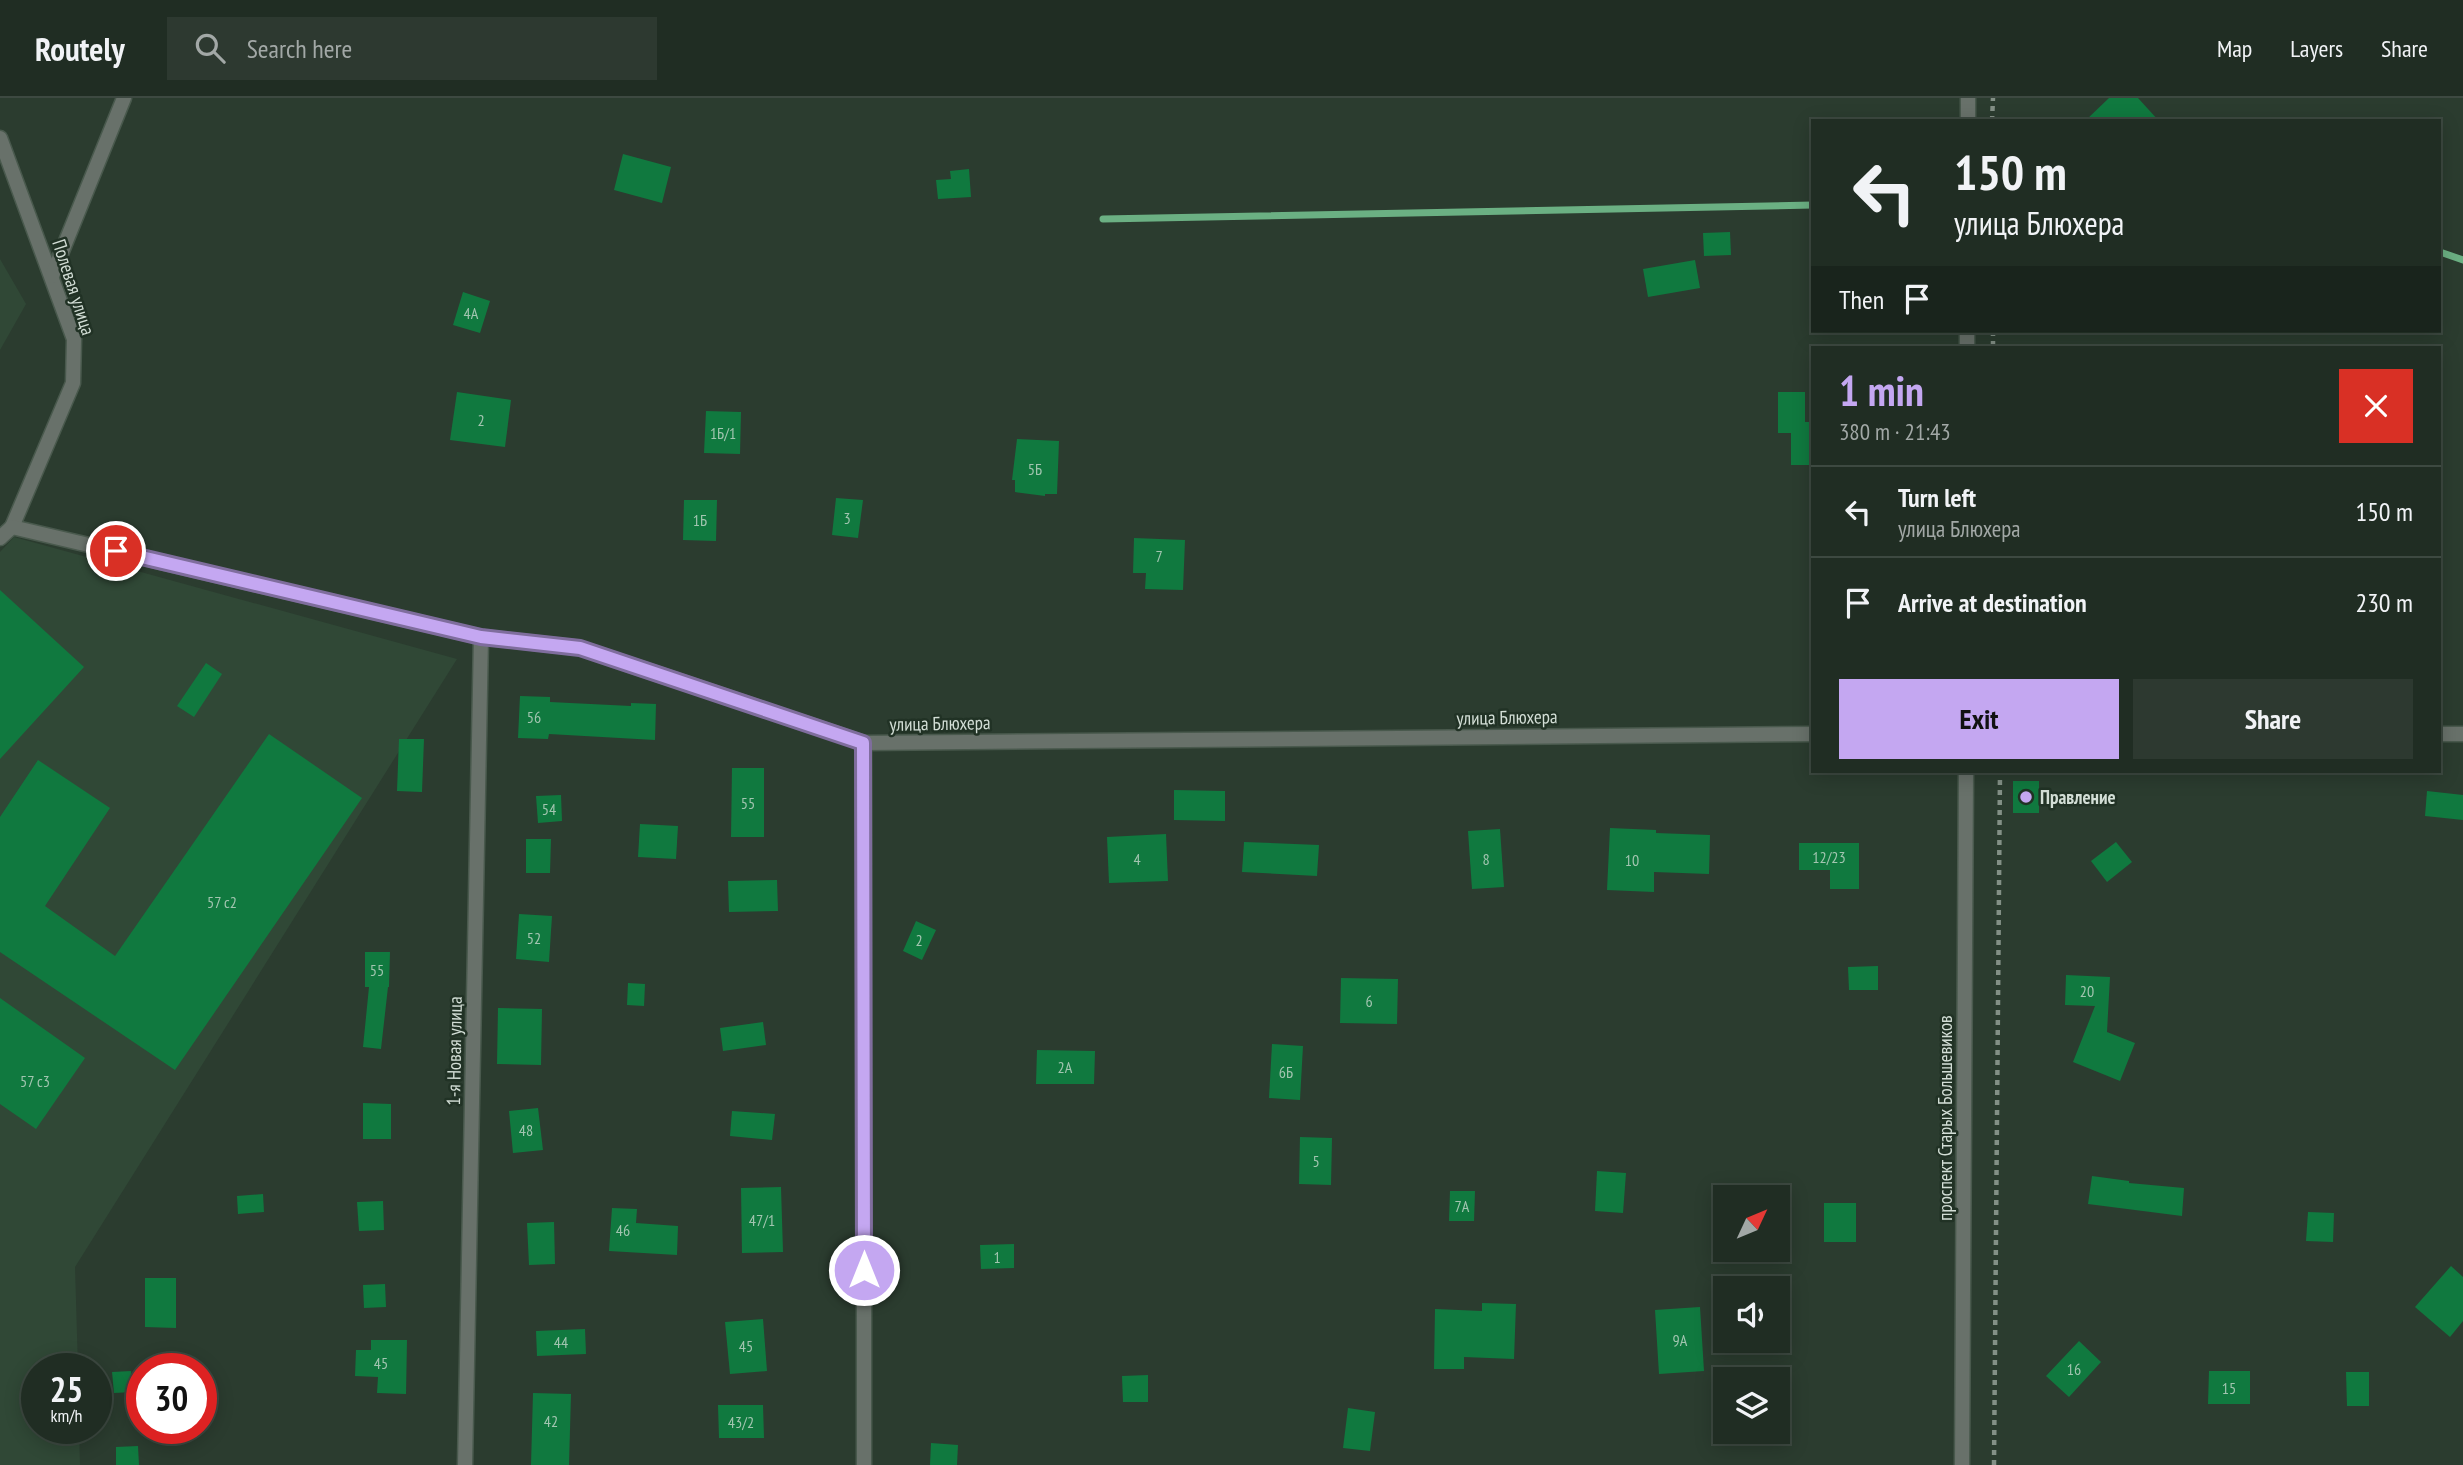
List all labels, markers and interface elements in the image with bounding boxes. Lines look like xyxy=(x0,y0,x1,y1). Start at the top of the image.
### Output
search box xyxy=(167,17,657,80)
text: Routely xyxy=(35,27,125,70)
icon: search xyxy=(191,29,229,67)
text: Search here xyxy=(247,32,352,65)
text: Map xyxy=(2217,33,2252,64)
text: Layers xyxy=(2290,33,2343,64)
text: Share xyxy=(2381,33,2428,64)
text: 150 m xyxy=(1954,140,2067,204)
icon: left xyxy=(1839,147,1930,238)
text: улица Блюхера xyxy=(1954,202,2124,244)
street label: Полевая улица xyxy=(47,236,101,338)
icon: arrive xyxy=(1898,280,1936,318)
text: Then xyxy=(1839,283,1884,316)
house number: 4А xyxy=(464,303,479,323)
text: 1 min xyxy=(1839,363,1924,418)
button: close xyxy=(2339,369,2413,443)
house number: 2 xyxy=(477,410,485,430)
text: 380 m · 21:43 xyxy=(1839,417,1951,446)
house number: 1Б/1 xyxy=(710,423,736,443)
house number: 5Б xyxy=(1028,459,1042,479)
text: Turn left xyxy=(1898,481,1976,514)
icon: left xyxy=(1839,493,1877,531)
text: 150 m xyxy=(2355,495,2413,528)
house number: 3 xyxy=(843,508,851,528)
house number: 1Б xyxy=(693,510,707,530)
text: улица Блюхера xyxy=(1898,514,2020,543)
pin xyxy=(86,521,146,581)
icon: arrive xyxy=(97,532,135,570)
house number: 7 xyxy=(1155,546,1163,566)
icon: arrive xyxy=(1839,584,1877,622)
text: Arrive at destination xyxy=(1898,586,2087,619)
text: 230 m xyxy=(2355,586,2413,619)
button: Exit xyxy=(1839,679,2119,759)
button: Share xyxy=(2133,679,2413,759)
street label: улица Блюхера xyxy=(1456,704,1558,730)
house number: 56 xyxy=(527,707,541,727)
street label: улица Блюхера xyxy=(889,710,991,736)
place label: Правление xyxy=(2040,785,2116,809)
marker: Правление xyxy=(2018,789,2034,805)
house number: 55 xyxy=(741,793,755,813)
house number: 54 xyxy=(542,799,556,819)
house number: 12/23 xyxy=(1812,847,1846,867)
house number: 4 xyxy=(1133,849,1141,869)
house number: 8 xyxy=(1482,849,1490,869)
house number: 10 xyxy=(1625,850,1639,870)
house number: 57 с2 xyxy=(207,892,237,912)
house number: 52 xyxy=(527,928,541,948)
house number: 2 xyxy=(915,930,923,950)
house number: 55 xyxy=(370,960,384,980)
house number: 20 xyxy=(2080,981,2094,1001)
house number: 6 xyxy=(1365,991,1373,1011)
street label: 1-я Новая улица xyxy=(441,996,467,1106)
street label: проспект Старых Большевиков xyxy=(1933,1015,1957,1221)
house number: 2А xyxy=(1058,1057,1073,1077)
house number: 6Б xyxy=(1279,1062,1293,1082)
house number: 57 с3 xyxy=(20,1071,50,1091)
house number: 48 xyxy=(519,1120,533,1140)
house number: 5 xyxy=(1312,1151,1320,1171)
north arrow xyxy=(1713,1185,1790,1262)
map controls xyxy=(1713,1185,1790,1444)
house number: 7А xyxy=(1455,1196,1470,1216)
house number: 47/1 xyxy=(749,1210,775,1230)
house number: 46 xyxy=(616,1220,630,1240)
position arrow xyxy=(827,1233,901,1307)
house number: 1 xyxy=(993,1247,1001,1267)
button: sound xyxy=(1713,1276,1790,1353)
house number: 9А xyxy=(1673,1330,1688,1350)
house number: 44 xyxy=(554,1332,568,1352)
house number: 45 xyxy=(739,1336,753,1356)
speed limit sign: 30 xyxy=(126,1353,217,1444)
house number: 45 xyxy=(374,1353,388,1373)
house number: 16 xyxy=(2067,1359,2081,1379)
text: 25 xyxy=(50,1366,83,1412)
button: layers xyxy=(1713,1367,1790,1444)
house number: 15 xyxy=(2222,1378,2236,1398)
text: km/h xyxy=(51,1404,82,1427)
house number: 42 xyxy=(544,1411,558,1431)
house number: 43/2 xyxy=(728,1412,754,1432)

